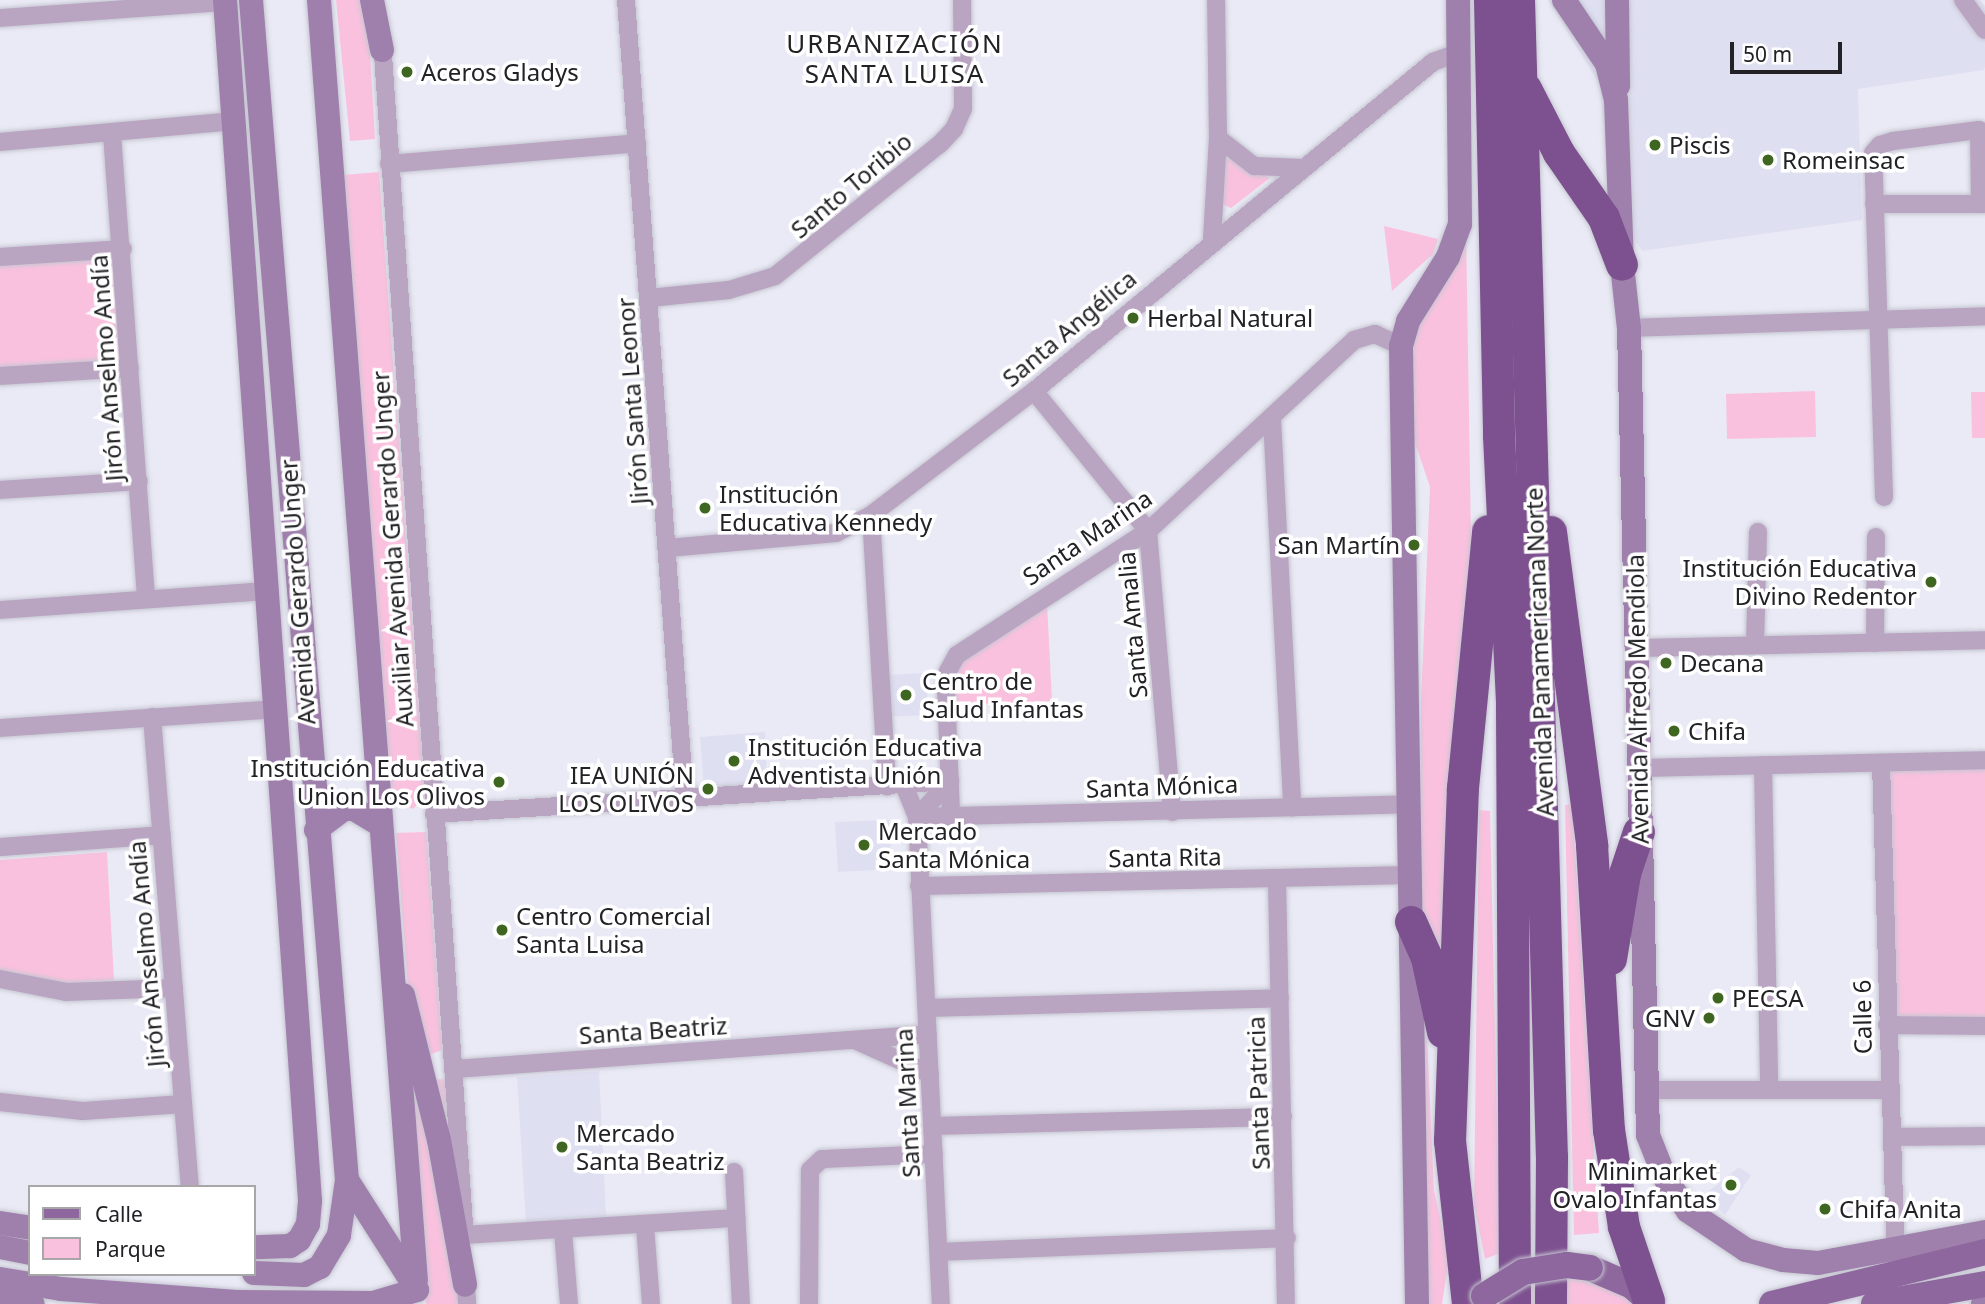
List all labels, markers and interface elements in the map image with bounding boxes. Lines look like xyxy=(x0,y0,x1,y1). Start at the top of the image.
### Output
district label: URBANIZACIÓN SANTA LUISA xyxy=(788,28,1002,90)
scale bar xyxy=(1733,28,1845,72)
text: 50 m xyxy=(1743,40,1792,68)
place label: Aceros Gladys xyxy=(421,58,579,86)
marker: Aceros Gladys xyxy=(399,64,415,80)
street label: Santo Toribio xyxy=(785,126,917,244)
place label: Piscis xyxy=(1669,131,1730,159)
marker: Piscis xyxy=(1647,137,1663,153)
place label: Romeinsac xyxy=(1782,146,1905,174)
marker: Romeinsac xyxy=(1760,152,1776,168)
street label: Jirón Anselmo Andía xyxy=(84,254,128,482)
street label: Santa Angélica xyxy=(996,264,1142,392)
street label: Jirón Santa Leonor xyxy=(610,296,654,506)
place label: Herbal Natural xyxy=(1147,304,1313,332)
marker: Herbal Natural xyxy=(1125,310,1141,326)
street label: Auxiliar Avenida Gerardo Unger xyxy=(365,370,419,728)
street label: Avenida Gerardo Unger xyxy=(273,458,321,726)
place label: Institución Educativa Kennedy xyxy=(719,480,932,536)
street label: Santa Marina xyxy=(1017,483,1157,591)
street label: Avenida Panamericana Norte xyxy=(1519,487,1559,817)
marker: Institución Educativa Kennedy xyxy=(697,500,713,516)
place label: San Martín xyxy=(1277,531,1400,559)
marker: San Martín xyxy=(1406,537,1422,553)
street label: Santa Amalia xyxy=(1111,551,1153,699)
street label: Avenida Alfredo Mendiola xyxy=(1620,554,1654,844)
place label: Institución Educativa Divino Redentor xyxy=(1682,554,1917,610)
marker: Institución Educativa Divino Redentor xyxy=(1923,574,1939,590)
place label: Decana xyxy=(1680,649,1764,677)
marker: Decana xyxy=(1658,655,1674,671)
place label: Centro de Salud Infantas xyxy=(922,667,1084,723)
marker: Centro de Salud Infantas xyxy=(896,685,916,705)
place label: Chifa xyxy=(1688,717,1746,745)
marker: Chifa xyxy=(1666,723,1682,739)
place label: Institución Educativa Adventista Unión xyxy=(748,733,983,789)
marker: Institución Educativa Adventista Unión xyxy=(726,753,742,769)
place label: Institución Educativa Union Los Olivos xyxy=(250,754,485,810)
place label: IEA UNIÓN LOS OLIVOS xyxy=(558,761,694,817)
street label: Santa Mónica xyxy=(1085,769,1239,803)
marker: Institución Educativa Union Los Olivos xyxy=(491,774,507,790)
marker: IEA UNIÓN LOS OLIVOS xyxy=(700,781,716,797)
place label: Mercado Santa Mónica xyxy=(878,817,1030,873)
marker: Mercado Santa Mónica xyxy=(856,837,872,853)
street label: Jirón Anselmo Andía xyxy=(122,840,170,1068)
street label: Santa Rita xyxy=(1108,842,1222,872)
place label: Centro Comercial Santa Luisa xyxy=(516,902,711,958)
marker: Centro Comercial Santa Luisa xyxy=(494,922,510,938)
street label: Calle 6 xyxy=(1847,979,1877,1055)
place label: PECSA xyxy=(1732,984,1804,1012)
marker: PECSA xyxy=(1710,990,1726,1006)
place label: GNV xyxy=(1645,1004,1695,1032)
street label: Santa Beatriz xyxy=(578,1010,728,1050)
marker: GNV xyxy=(1701,1010,1717,1026)
street label: Santa Patricia xyxy=(1241,1016,1275,1170)
street label: Santa Marina xyxy=(889,1028,925,1178)
place label: Mercado Santa Beatriz xyxy=(576,1119,724,1175)
marker: Mercado Santa Beatriz xyxy=(554,1139,570,1155)
place label: Minimarket Ovalo Infantas xyxy=(1553,1157,1717,1213)
marker: Minimarket Ovalo Infantas xyxy=(1723,1177,1739,1193)
legend xyxy=(28,1185,256,1276)
place label: Chifa Anita xyxy=(1839,1195,1962,1223)
text: Calle xyxy=(95,1200,143,1228)
marker: Chifa Anita xyxy=(1817,1201,1833,1217)
text: Parque xyxy=(95,1235,165,1263)

